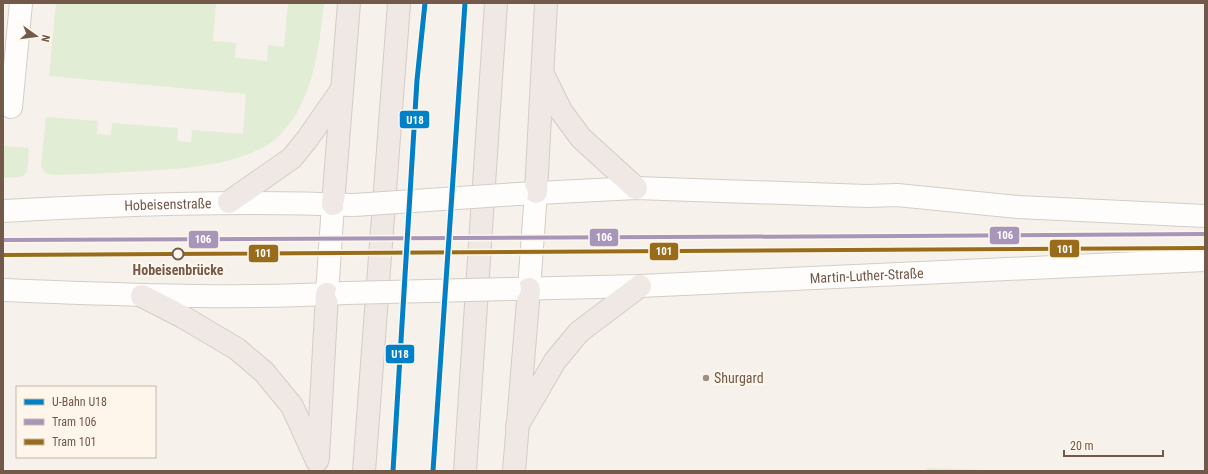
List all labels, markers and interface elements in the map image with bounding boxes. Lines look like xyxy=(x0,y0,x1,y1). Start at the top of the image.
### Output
north arrow xyxy=(16,16,56,56)
text: N xyxy=(38,33,52,43)
line badge: U18 xyxy=(399,110,430,129)
text: U18 xyxy=(406,114,424,127)
street label: Hobeisenstraße xyxy=(124,195,212,213)
line badge: 106 xyxy=(989,226,1020,245)
line badge: 106 xyxy=(589,228,619,247)
text: 106 xyxy=(997,229,1014,242)
line badge: 106 xyxy=(188,230,219,249)
text: 106 xyxy=(596,231,613,244)
text: 106 xyxy=(195,233,212,246)
line badge: 101 xyxy=(1049,239,1080,258)
line badge: 101 xyxy=(649,242,679,261)
text: 101 xyxy=(1057,243,1073,256)
line badge: 101 xyxy=(248,244,279,263)
text: 101 xyxy=(656,245,672,258)
marker: Hobeisenbrücke xyxy=(171,247,185,261)
text: 101 xyxy=(255,247,271,260)
place label: Hobeisenbrücke xyxy=(133,262,224,278)
street label: Martin-Luther-Straße xyxy=(809,265,924,286)
line badge: U18 xyxy=(385,344,415,364)
text: U18 xyxy=(391,348,409,361)
place label: Shurgard xyxy=(714,370,764,386)
marker: Shurgard xyxy=(701,373,711,383)
legend xyxy=(16,386,156,458)
text: U-Bahn U18 xyxy=(52,395,107,409)
text: Tram 106 xyxy=(52,415,97,429)
scale bar xyxy=(1064,432,1163,458)
text: Tram 101 xyxy=(52,435,97,449)
text: 20 m xyxy=(1070,439,1094,453)

